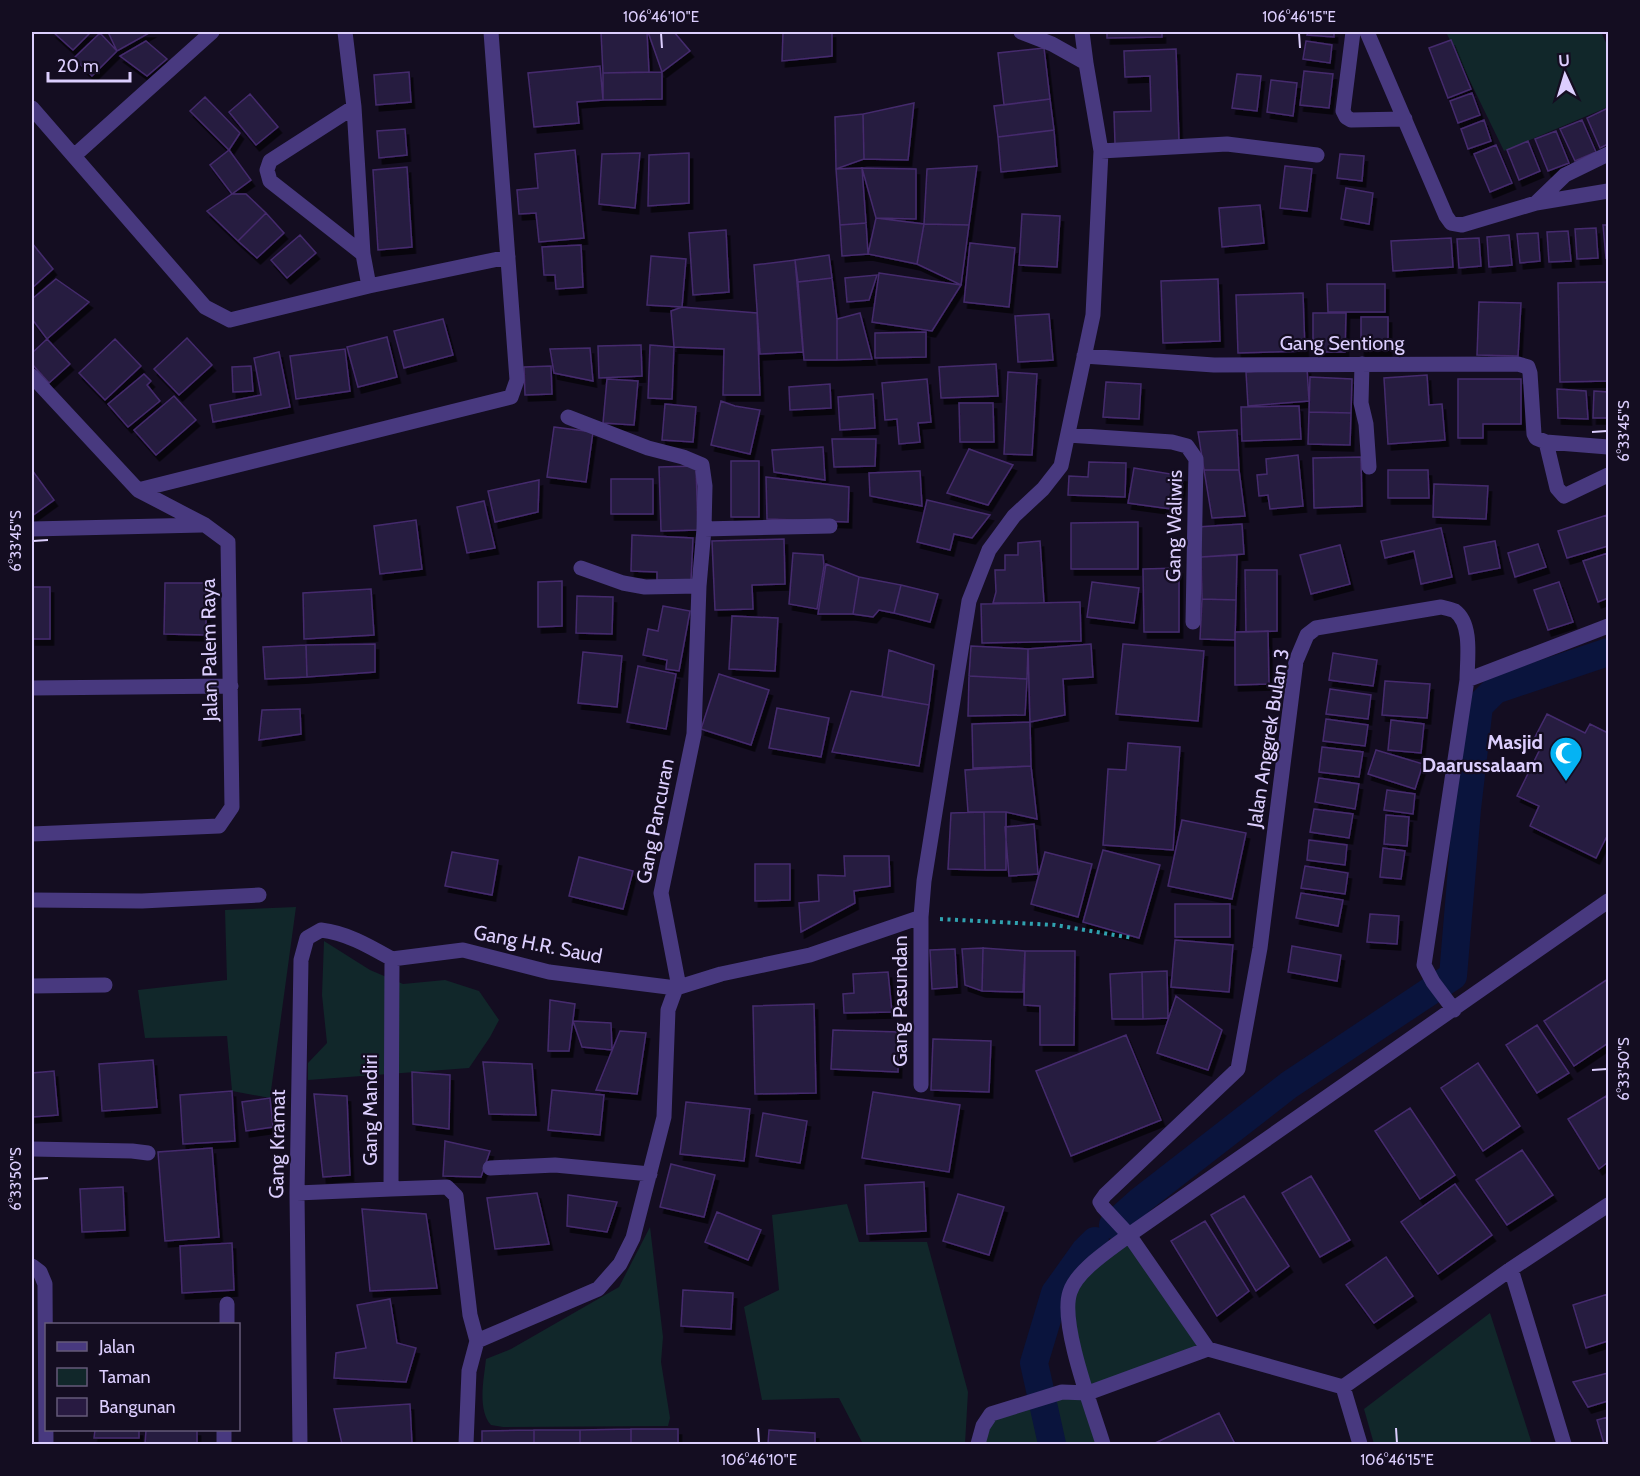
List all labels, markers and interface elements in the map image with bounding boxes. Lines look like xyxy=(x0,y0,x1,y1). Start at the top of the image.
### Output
text: 106°46'10"E xyxy=(623,8,699,26)
text: 106°46'15"E xyxy=(1262,8,1336,26)
scale bar xyxy=(48,45,130,83)
north arrow xyxy=(1535,45,1595,105)
text: U xyxy=(1558,51,1570,70)
text: 20 m xyxy=(57,55,99,77)
street label: Gang Sentiong xyxy=(1280,331,1405,355)
text: 6°33'45"S xyxy=(1615,400,1633,462)
street label: Gang Waliwis xyxy=(1161,470,1187,582)
text: 6°33'45"S xyxy=(7,510,25,572)
street label: Jalan Palem Raya xyxy=(196,578,222,723)
street label: Jalan Anggrek Bulan 3 xyxy=(1242,647,1294,830)
place label: Masjid Daarussalaam xyxy=(1422,730,1543,777)
mosque icon: Masjid Daarussalaam xyxy=(1548,735,1584,782)
street label: Gang Pancuran xyxy=(631,756,679,886)
street label: Gang H.R. Saud xyxy=(472,920,604,968)
street label: Gang Pasundan xyxy=(888,935,912,1067)
text: 6°33'50"S xyxy=(1615,1037,1633,1101)
street label: Gang Mandiri xyxy=(358,1054,382,1166)
street label: Gang Kramat xyxy=(264,1089,290,1199)
text: 6°33'50"S xyxy=(7,1147,25,1211)
legend xyxy=(45,1323,240,1431)
text: Jalan xyxy=(98,1336,135,1358)
text: Taman xyxy=(99,1366,151,1388)
text: Bangunan xyxy=(99,1396,176,1418)
text: 106°46'10"E xyxy=(721,1451,797,1469)
text: 106°46'15"E xyxy=(1360,1451,1434,1469)

